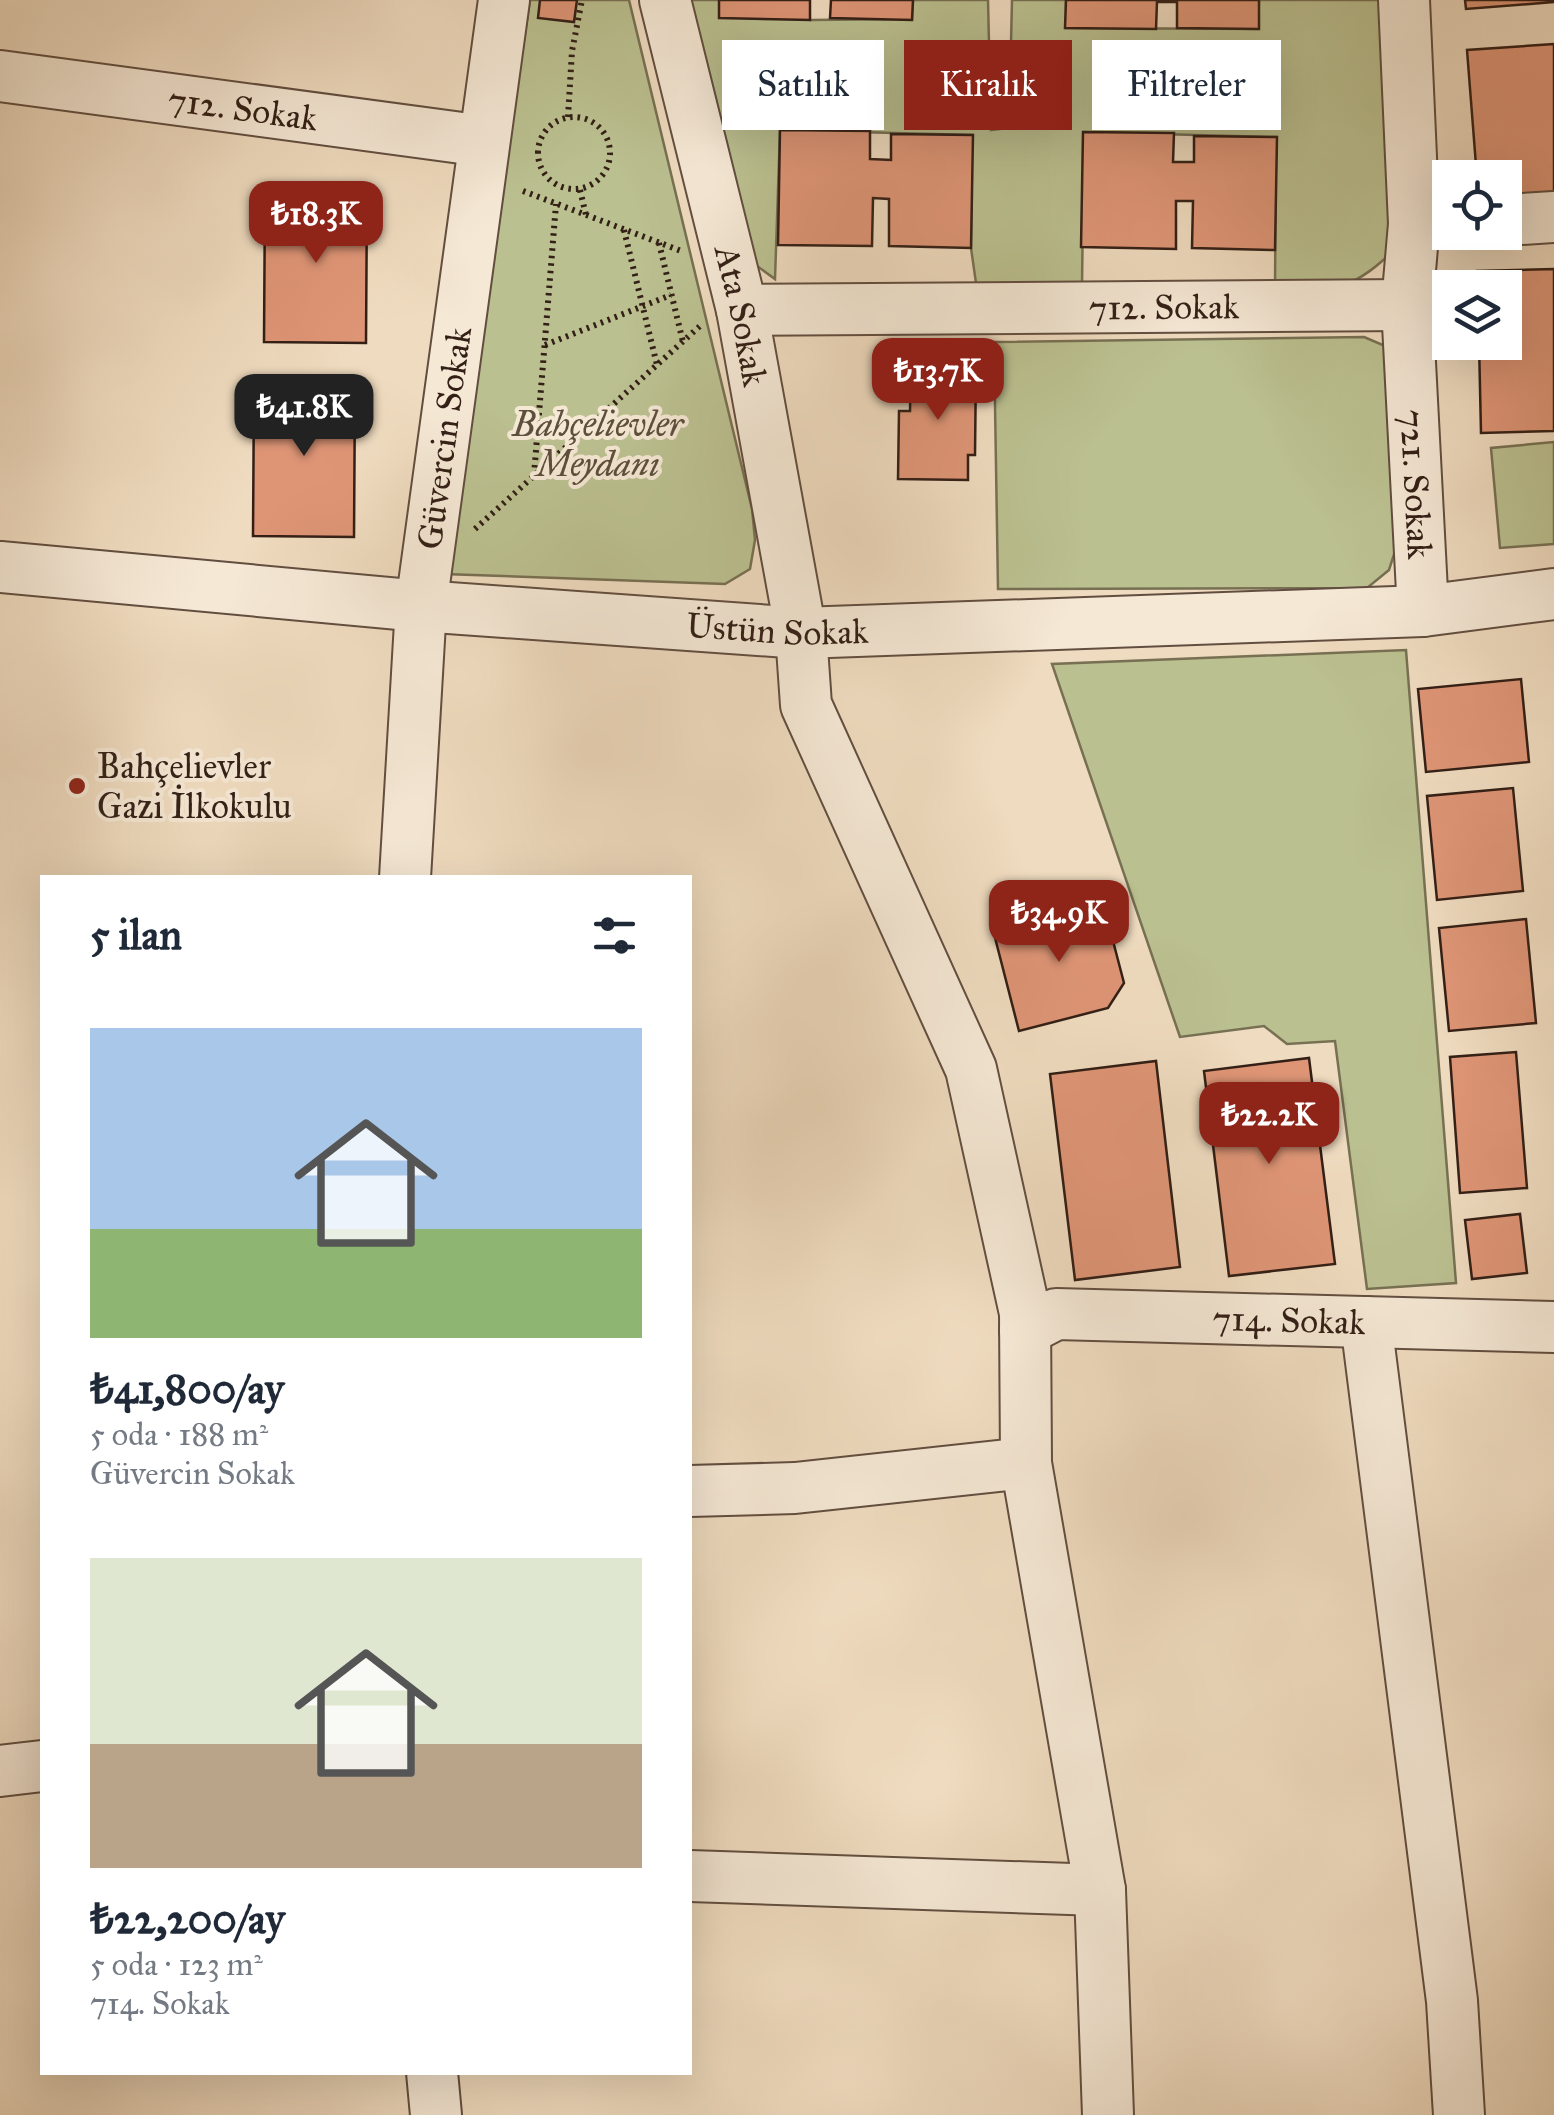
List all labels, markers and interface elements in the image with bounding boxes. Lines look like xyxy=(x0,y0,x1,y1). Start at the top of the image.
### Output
chip: Satılık xyxy=(722,40,884,130)
chip: Kiralık xyxy=(904,40,1072,130)
chip: Filtreler xyxy=(1092,40,1281,130)
street label: 712. Sokak xyxy=(165,77,321,140)
map controls xyxy=(1432,160,1522,360)
button: locate xyxy=(1432,160,1522,250)
pin: ₺18.3K xyxy=(235,181,397,266)
text: ₺18.3K xyxy=(271,194,361,233)
street label: Ata Sokak xyxy=(705,239,777,391)
button: layers xyxy=(1432,270,1522,360)
street label: 712. Sokak xyxy=(1089,285,1240,329)
street label: Güvercin Sokak xyxy=(407,323,481,552)
pin: ₺13.7K xyxy=(857,338,1019,423)
text: ₺13.7K xyxy=(894,351,982,390)
pin: ₺41.8K xyxy=(223,374,385,459)
text: ₺41.8K xyxy=(256,387,352,426)
park label: Bahçelievler Meydanı xyxy=(511,403,686,486)
street label: 721. Sokak xyxy=(1391,408,1442,561)
street label: Üstün Sokak xyxy=(685,603,870,655)
place label: Bahçelievler Gazi İlkokulu xyxy=(97,745,292,828)
marker: Bahçelievler Gazi İlkokulu xyxy=(66,775,88,797)
pin: ₺34.9K xyxy=(978,880,1140,965)
text: ₺34.9K xyxy=(1011,893,1107,932)
icon: filters xyxy=(587,908,642,963)
text: 5 ilan xyxy=(90,909,182,961)
pin: ₺22.2K xyxy=(1188,1082,1350,1167)
icon: home xyxy=(276,1093,456,1273)
text: ₺22.2K xyxy=(1221,1095,1317,1134)
street label: 714. Sokak xyxy=(1212,1297,1367,1344)
text: ₺41,800/ay xyxy=(90,1363,284,1415)
text: 5 oda · 188 m² xyxy=(90,1415,268,1454)
text: Güvercin Sokak xyxy=(90,1454,295,1493)
icon: home xyxy=(276,1623,456,1803)
text: ₺22,200/ay xyxy=(90,1893,285,1945)
text: 5 oda · 123 m² xyxy=(90,1945,263,1984)
text: 714. Sokak xyxy=(90,1984,230,2023)

